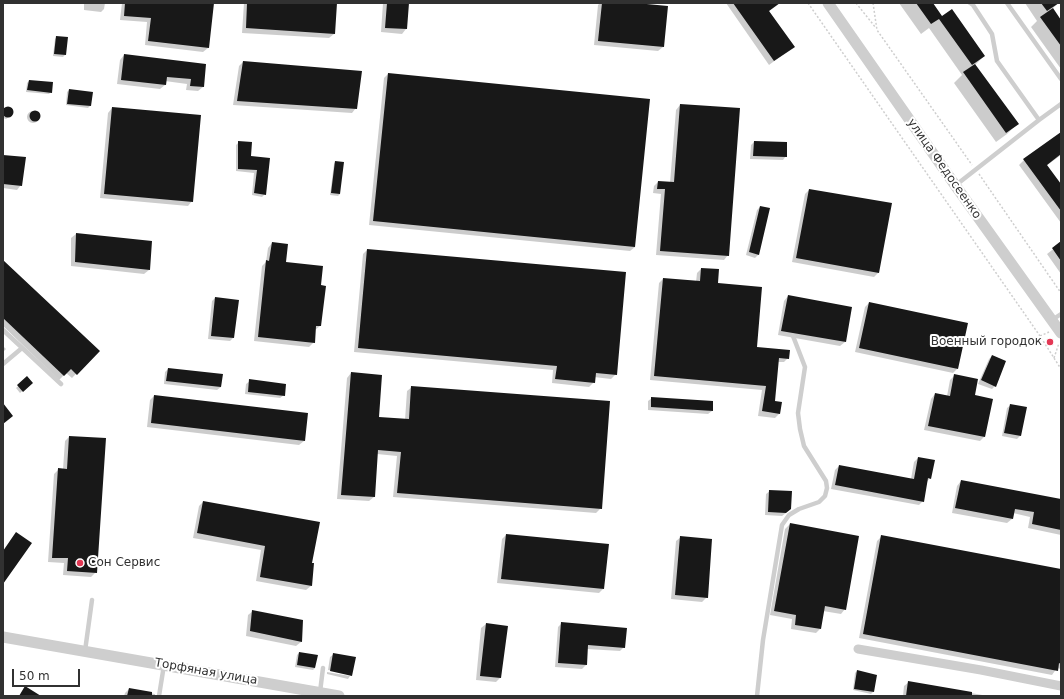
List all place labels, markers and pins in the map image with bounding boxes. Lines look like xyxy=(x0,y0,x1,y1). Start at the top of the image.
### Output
place label: Военный городок xyxy=(931,335,1042,349)
marker: Военный городок xyxy=(1045,337,1055,347)
place label: Сон Сервис xyxy=(88,556,160,570)
marker: Сон Сервис xyxy=(75,558,85,568)

